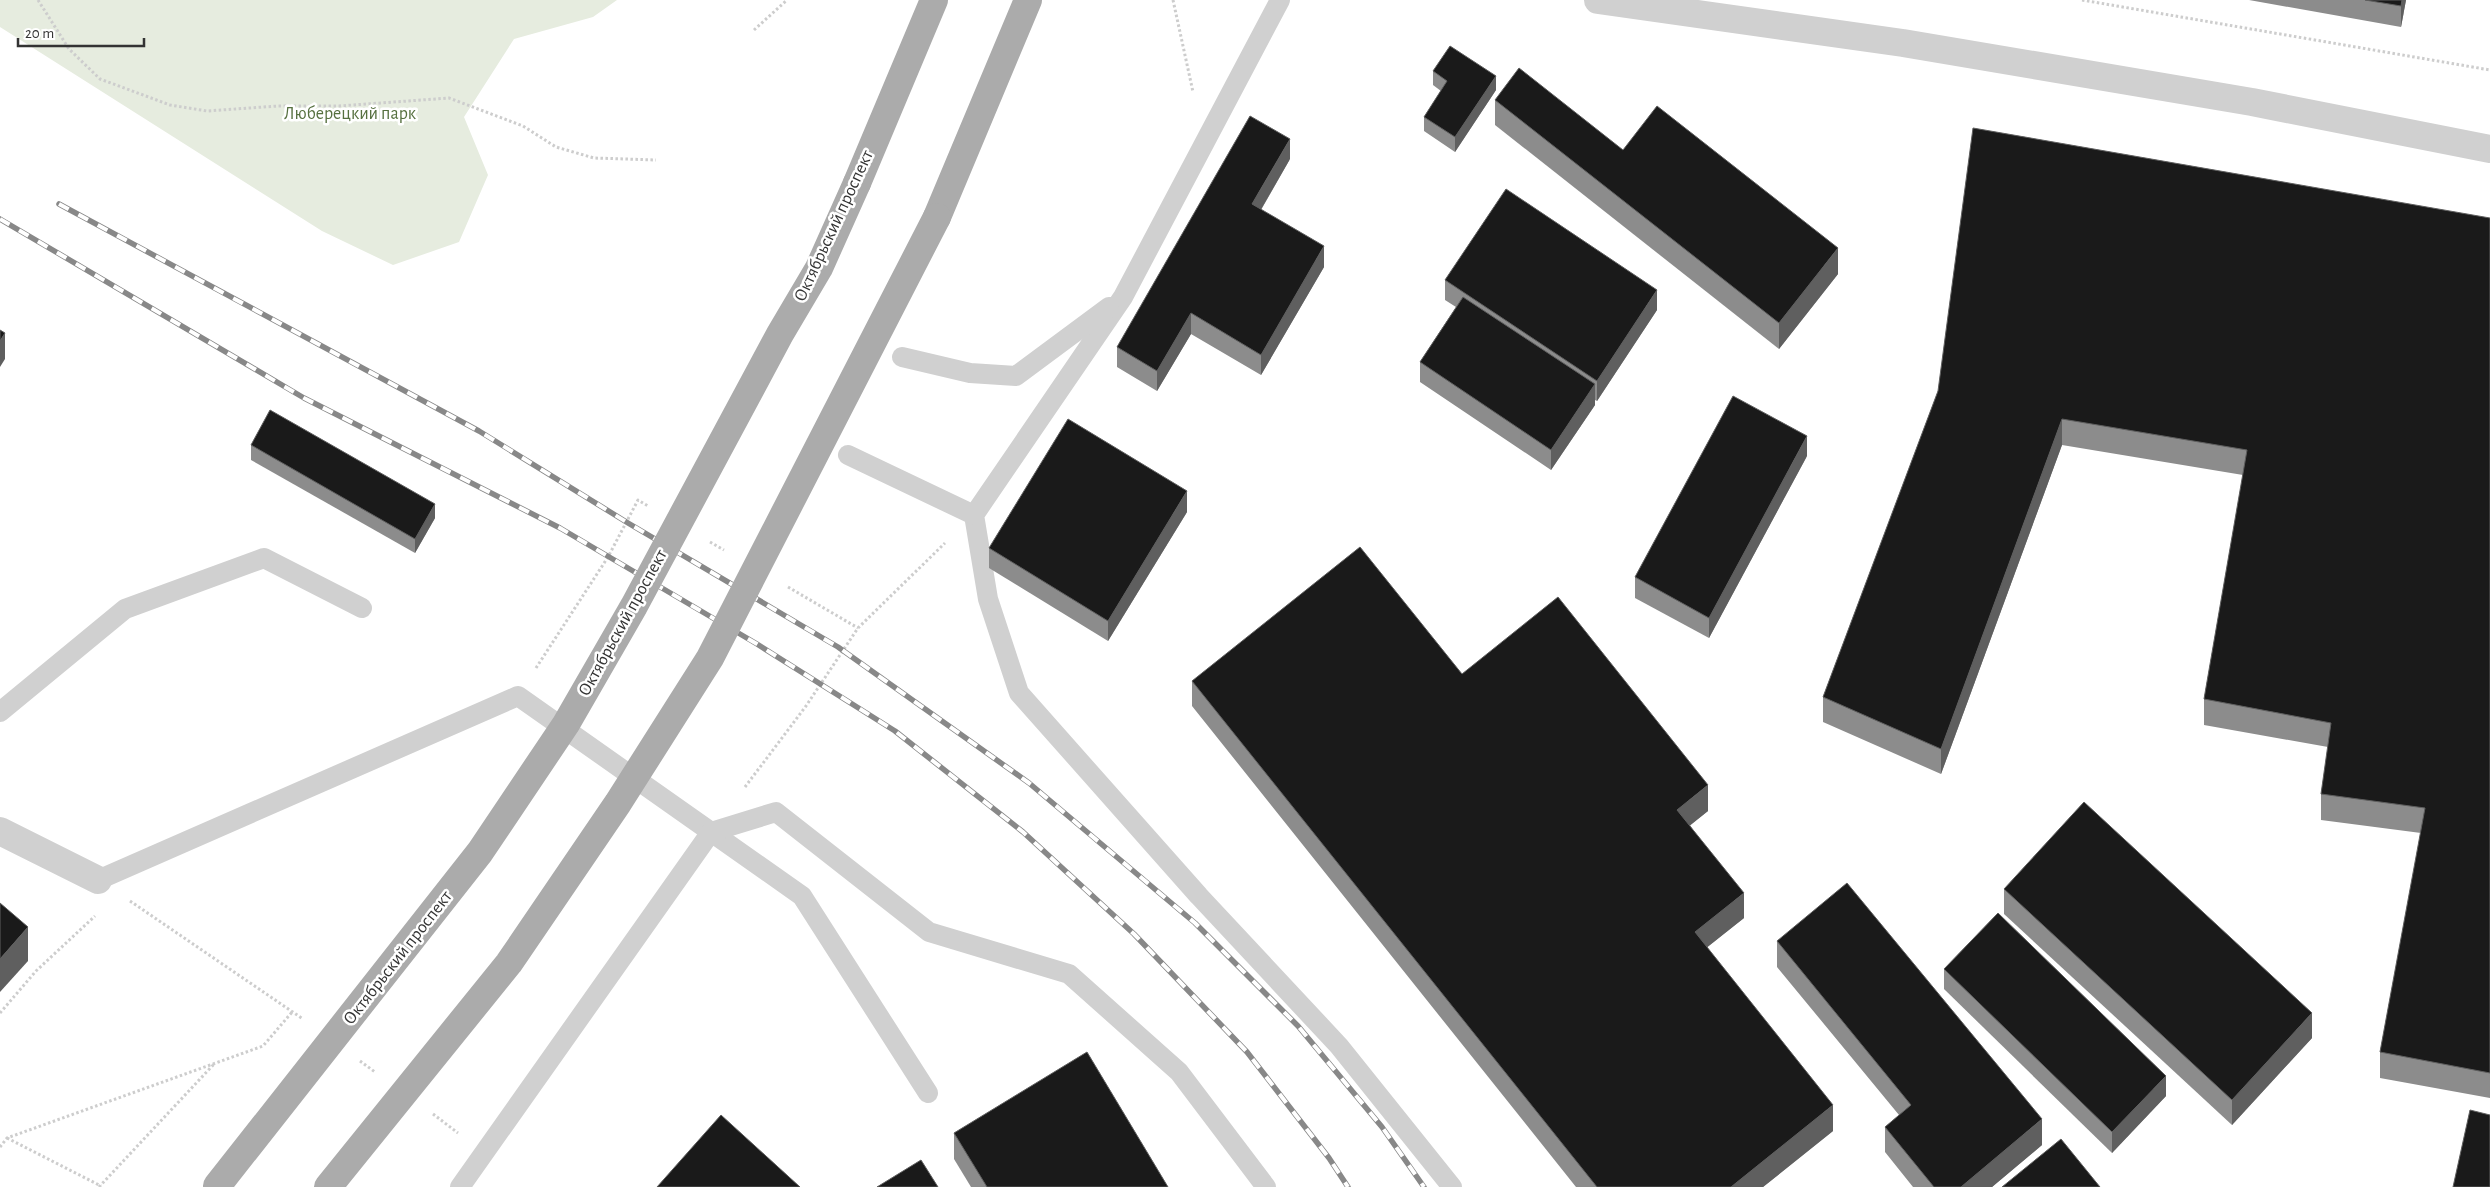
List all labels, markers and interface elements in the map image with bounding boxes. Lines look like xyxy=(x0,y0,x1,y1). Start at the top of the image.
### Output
scale bar xyxy=(18,15,144,47)
text: 20 m xyxy=(25,26,54,41)
park label: Люберецкий парк xyxy=(284,104,417,123)
street label: Октябрьский проспект xyxy=(790,147,877,304)
street label: Октябрьский проспект xyxy=(574,546,671,699)
street label: Октябрьский проспект xyxy=(339,887,456,1028)

